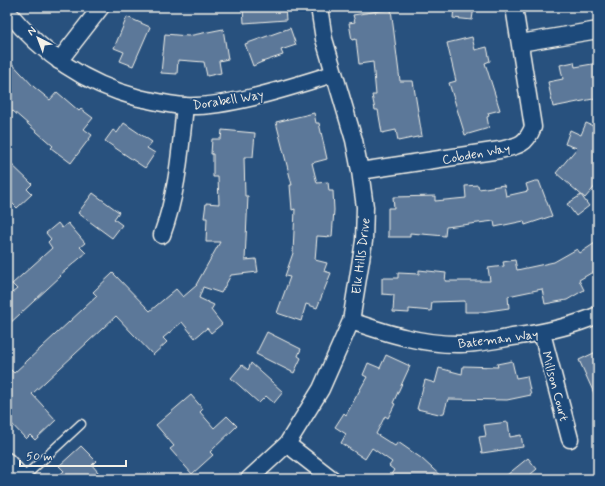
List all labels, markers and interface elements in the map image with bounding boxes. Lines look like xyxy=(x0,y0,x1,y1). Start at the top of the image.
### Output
north arrow xyxy=(18,18,58,58)
text: N xyxy=(25,24,39,39)
street label: Dorabell Way xyxy=(192,86,265,114)
street label: Cobden Way xyxy=(441,140,512,169)
street label: Elk Hills Drive xyxy=(348,217,375,295)
street label: Bateman Way xyxy=(457,326,539,353)
street label: Millson Court xyxy=(537,350,572,423)
scale bar xyxy=(20,442,126,468)
text: 50 m xyxy=(26,449,53,465)

